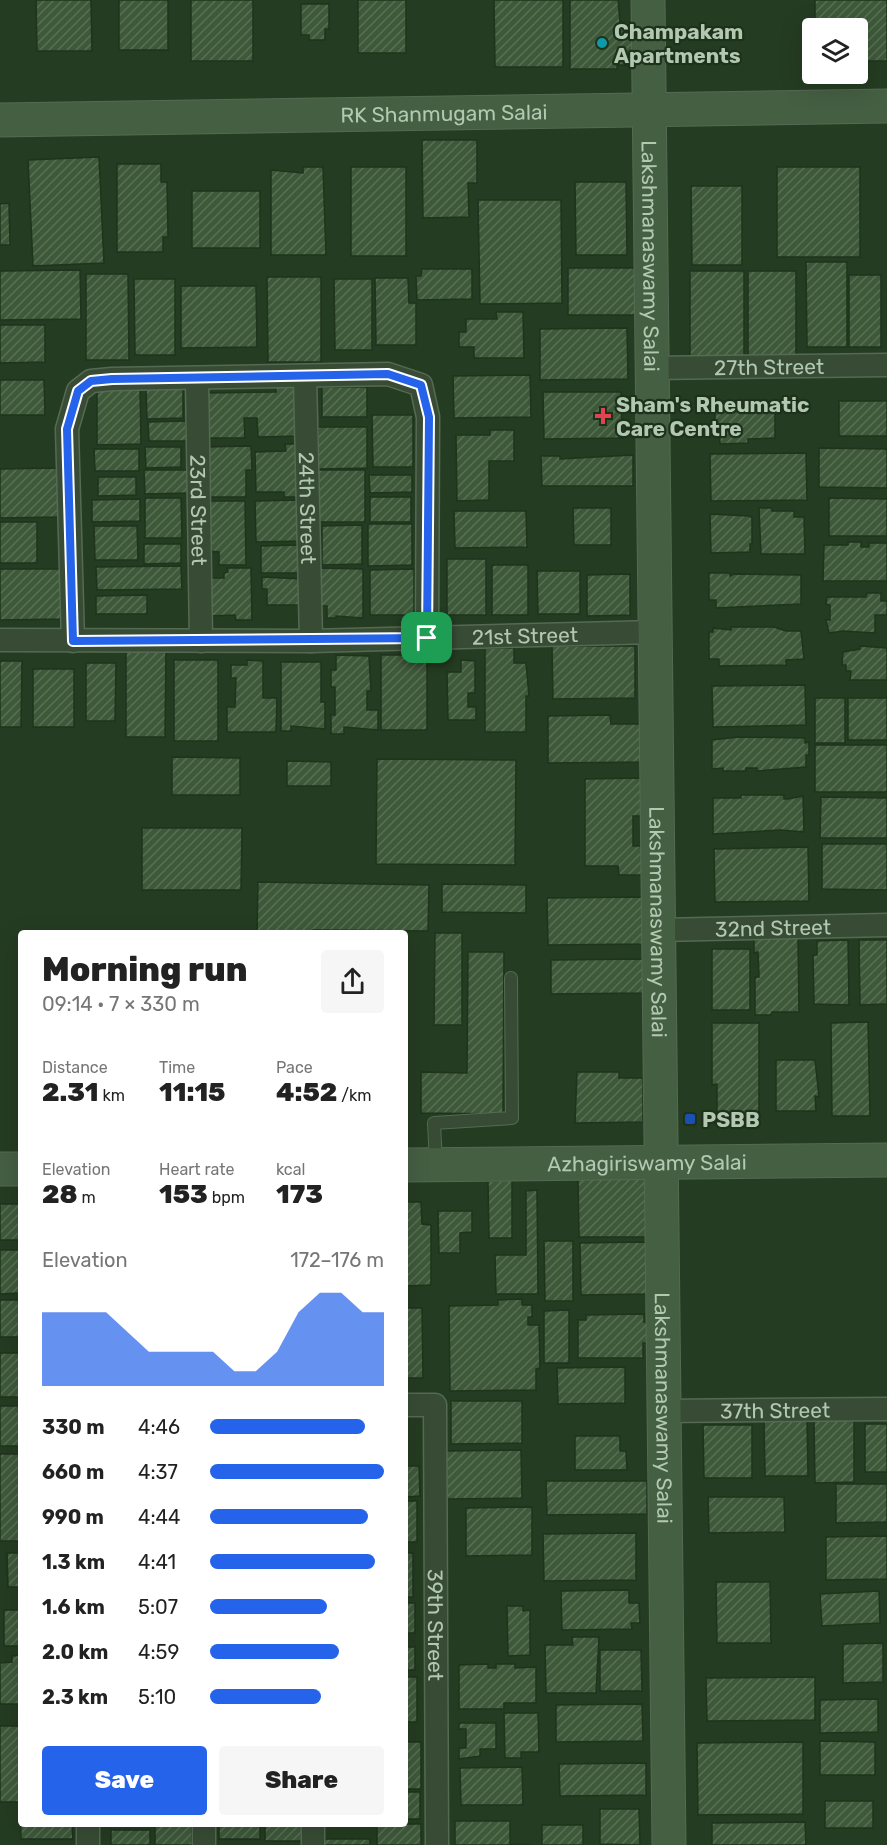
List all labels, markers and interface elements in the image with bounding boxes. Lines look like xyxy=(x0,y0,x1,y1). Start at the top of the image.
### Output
map controls xyxy=(802,18,868,84)
button: layers xyxy=(802,18,868,84)
place label: Champakam Apartments xyxy=(614,19,743,68)
marker: Champakam Apartments xyxy=(595,36,609,50)
street label: RK Shanmugam Salai xyxy=(340,99,548,127)
street label: Lakshmanaswamy Salai xyxy=(637,140,665,372)
street label: 27th Street xyxy=(714,353,824,380)
place label: Sham's Rheumatic Care Centre xyxy=(616,392,809,441)
marker: Sham's Rheumatic Care Centre xyxy=(594,407,612,425)
street label: 24th Street xyxy=(294,452,322,564)
street label: 23rd Street xyxy=(186,454,212,566)
pin xyxy=(401,612,452,663)
icon: arrive xyxy=(410,621,443,654)
street label: 21st Street xyxy=(472,622,578,649)
street label: Lakshmanaswamy Salai xyxy=(645,806,672,1038)
street label: 32nd Street xyxy=(715,914,831,941)
text: Morning run xyxy=(42,950,247,989)
button: share xyxy=(321,950,384,1013)
text: 09:14 · 7 × 330 m xyxy=(42,992,200,1016)
text: Distance xyxy=(42,1058,108,1077)
text: Time xyxy=(159,1058,195,1077)
text: Pace xyxy=(276,1058,313,1077)
text: 2.31 xyxy=(42,1077,99,1108)
text: 11:15 xyxy=(159,1077,225,1108)
text: 4:52 xyxy=(276,1077,337,1108)
text: km xyxy=(99,1086,125,1105)
text: /km xyxy=(337,1086,372,1105)
place label: PSBB xyxy=(702,1107,760,1132)
marker: PSBB xyxy=(683,1112,697,1126)
street label: Azhagiriswamy Salai xyxy=(547,1149,747,1176)
text: Elevation xyxy=(42,1160,111,1179)
text: Heart rate xyxy=(159,1160,234,1179)
text: kcal xyxy=(276,1160,305,1179)
text: 28 xyxy=(42,1179,78,1210)
text: 153 xyxy=(159,1179,208,1210)
text: 173 xyxy=(276,1179,323,1210)
text: m xyxy=(78,1188,96,1207)
text: bpm xyxy=(208,1188,245,1207)
text: Elevation xyxy=(42,1248,128,1272)
text: 172–176 m xyxy=(290,1248,384,1272)
street label: Lakshmanaswamy Salai xyxy=(650,1292,678,1524)
street label: 37th Street xyxy=(720,1397,830,1423)
text: 330 m xyxy=(42,1415,105,1439)
text: 4:46 xyxy=(138,1415,180,1439)
text: 660 m xyxy=(42,1460,104,1484)
text: 4:37 xyxy=(138,1460,178,1484)
text: 990 m xyxy=(42,1505,104,1529)
text: 4:44 xyxy=(138,1505,180,1529)
text: 1.3 km xyxy=(42,1550,105,1574)
text: 4:41 xyxy=(138,1550,176,1574)
street label: 39th Street xyxy=(423,1569,449,1681)
text: 1.6 km xyxy=(42,1595,105,1619)
text: 5:07 xyxy=(138,1595,178,1619)
text: 2.0 km xyxy=(42,1640,108,1664)
text: 4:59 xyxy=(138,1640,179,1664)
text: 2.3 km xyxy=(42,1685,108,1709)
text: 5:10 xyxy=(138,1685,176,1709)
button: Save xyxy=(42,1746,207,1815)
button: Share xyxy=(219,1746,384,1815)

